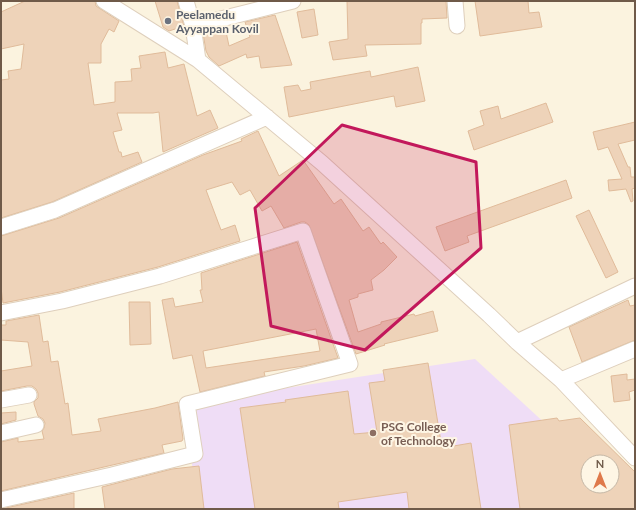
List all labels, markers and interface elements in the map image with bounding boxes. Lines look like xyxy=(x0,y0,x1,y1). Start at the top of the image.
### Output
place label: Peelamedu Ayyappan Kovil xyxy=(175,7,259,36)
marker: Peelamedu Ayyappan Kovil xyxy=(163,16,173,26)
place label: PSG College of Technology xyxy=(381,419,456,448)
marker: PSG College of Technology xyxy=(368,428,378,438)
north arrow xyxy=(580,454,620,494)
text: N xyxy=(596,457,604,470)

